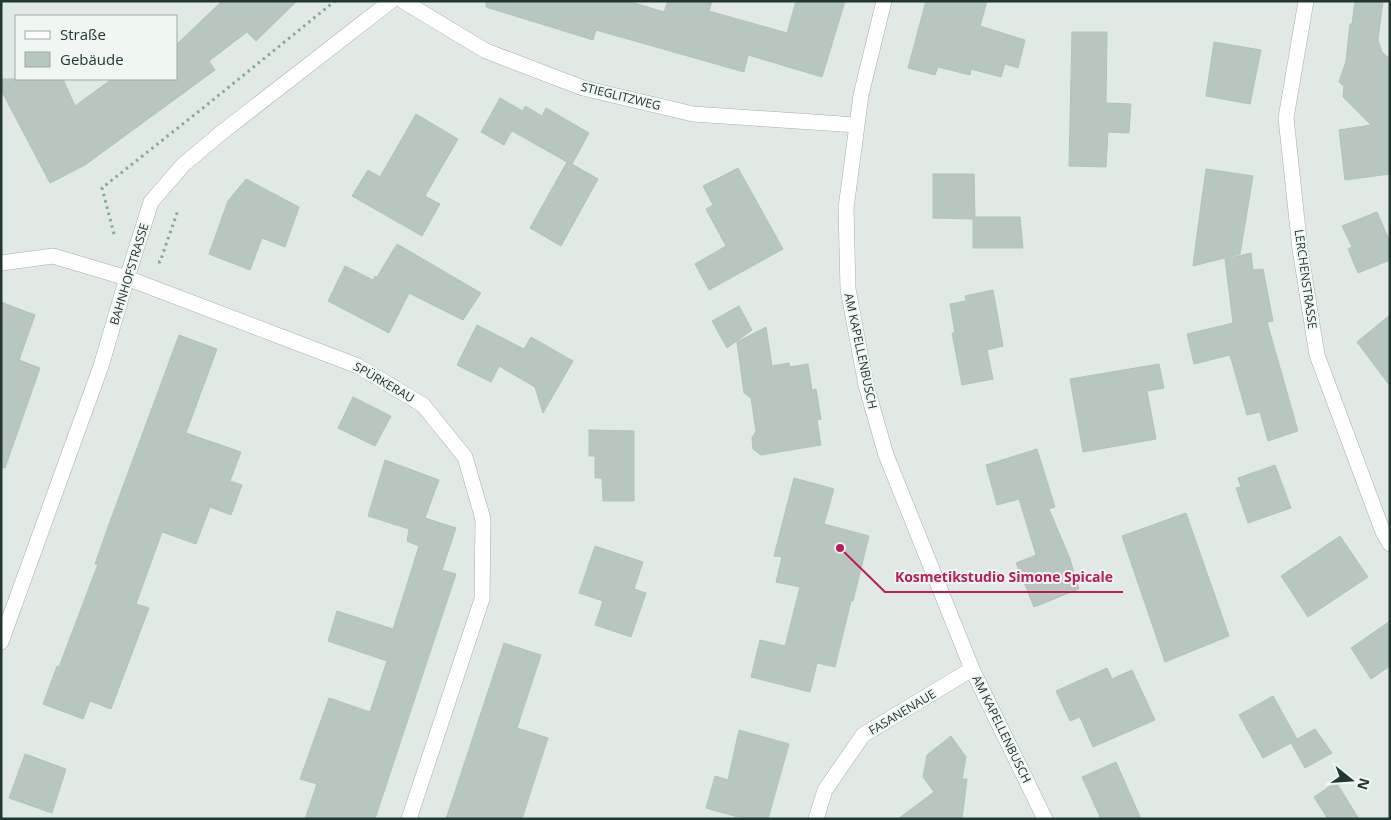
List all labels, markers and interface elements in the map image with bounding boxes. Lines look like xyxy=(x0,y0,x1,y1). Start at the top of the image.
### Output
legend xyxy=(15,15,178,80)
text: Straße xyxy=(60,24,106,44)
text: Gebäude xyxy=(60,49,124,69)
street label: STIEGLITZWEG xyxy=(579,78,663,114)
street label: BAHNHOFSTRASSE xyxy=(105,221,153,327)
street label: LERCHENSTRASSE xyxy=(1291,228,1321,330)
street label: AM KAPELLENBUSCH xyxy=(840,291,882,411)
street label: SPÜRKERAU xyxy=(350,358,418,406)
callout: Kosmetikstudio Simone Spicale xyxy=(885,563,1123,592)
text: Kosmetikstudio Simone Spicale xyxy=(895,567,1113,586)
street label: AM KAPELLENBUSCH xyxy=(968,672,1036,786)
street label: FASANENAUE xyxy=(865,685,939,739)
north arrow xyxy=(1326,755,1376,805)
text: N xyxy=(1353,776,1375,792)

